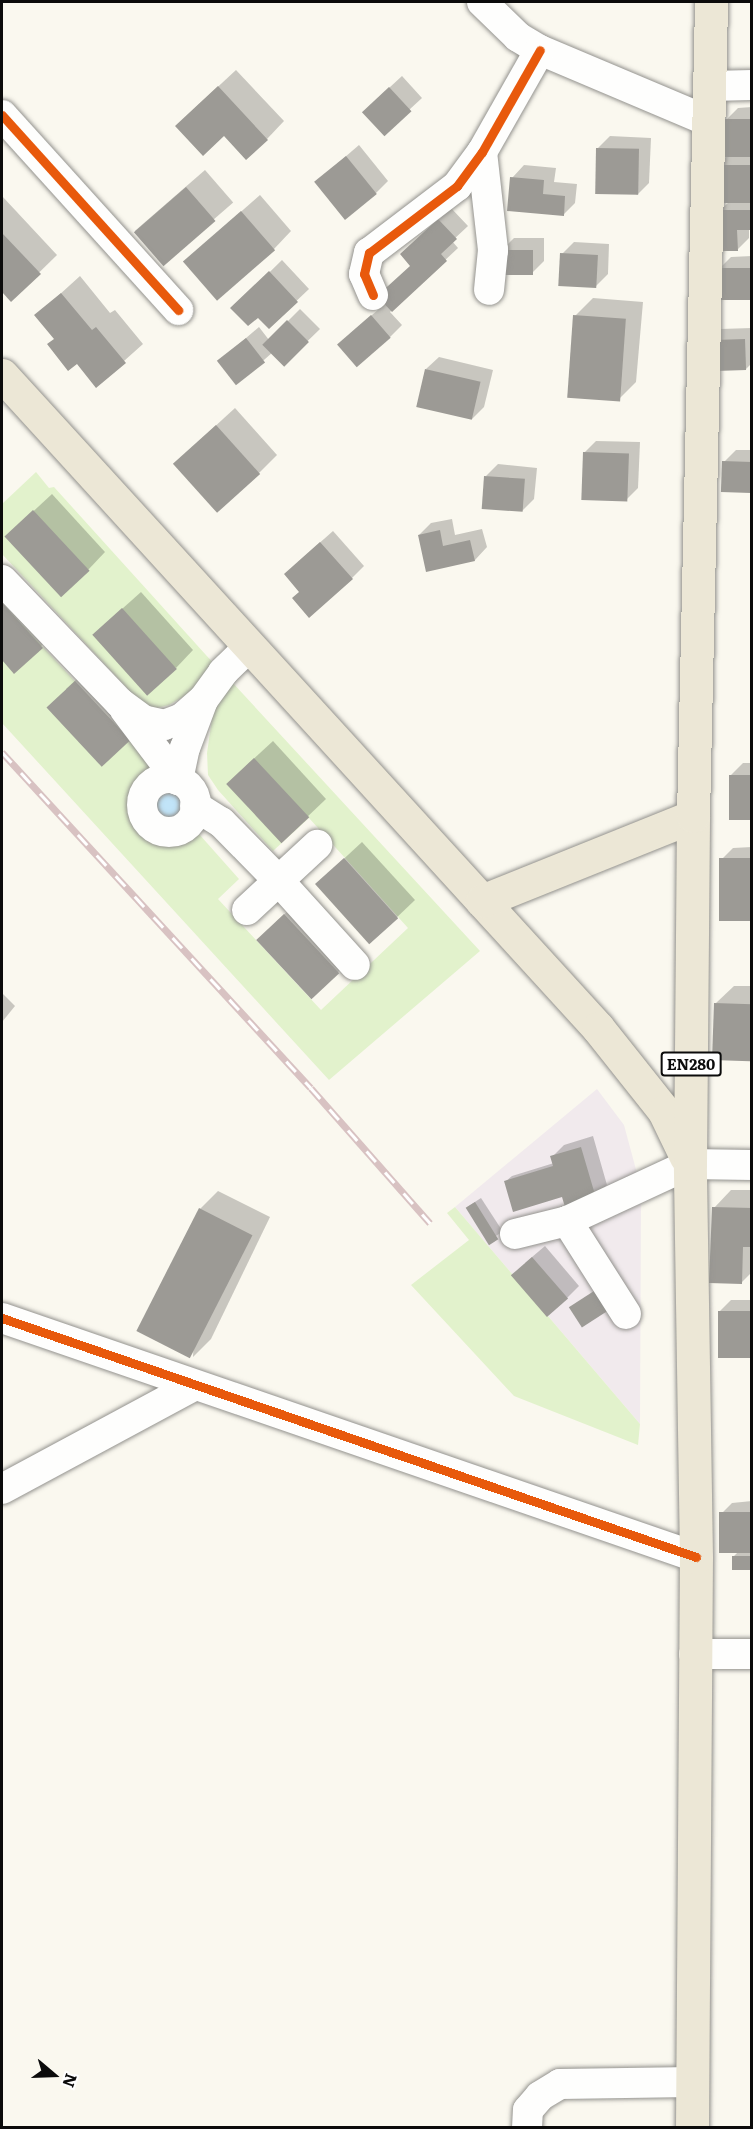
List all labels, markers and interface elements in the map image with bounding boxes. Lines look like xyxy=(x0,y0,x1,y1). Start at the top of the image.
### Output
road number: EN280 xyxy=(660,1052,722,1076)
north arrow xyxy=(24,2045,84,2105)
text: N xyxy=(57,2071,85,2091)

